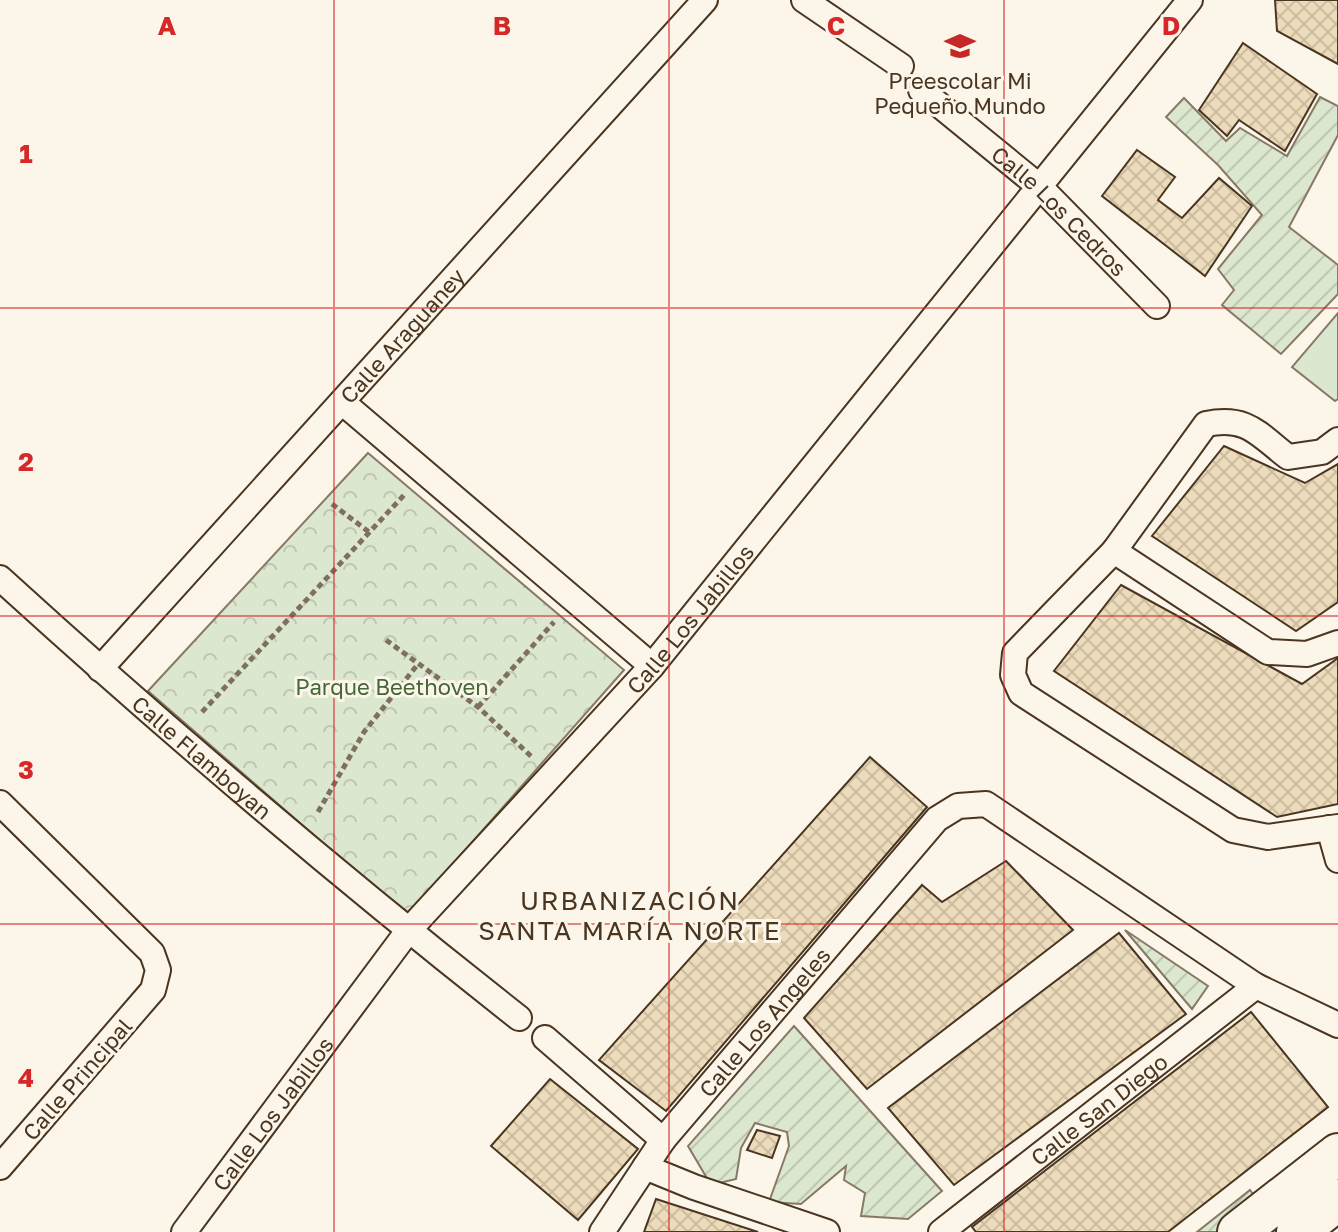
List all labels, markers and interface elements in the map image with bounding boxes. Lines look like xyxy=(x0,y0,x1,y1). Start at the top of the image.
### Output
text: A xyxy=(158,10,177,41)
text: B xyxy=(493,10,511,41)
text: C xyxy=(827,10,845,41)
text: D xyxy=(1162,10,1180,41)
school or university icon: Preescolar Mi Pequeño Mundo xyxy=(943,29,977,63)
place label: Preescolar Mi Pequeño Mundo xyxy=(874,67,1046,119)
text: 1 xyxy=(19,138,33,169)
street label: Calle Los Cedros xyxy=(987,140,1133,281)
street label: Calle Araguaney xyxy=(334,262,470,408)
text: 2 xyxy=(18,446,34,477)
street label: Calle Los Jabillos xyxy=(620,538,759,699)
park label: Parque Beethoven xyxy=(295,673,489,700)
street label: Calle Flamboyan xyxy=(127,689,278,824)
text: 3 xyxy=(18,754,34,785)
district label: URBANIZACIÓN SANTA MARÍA NORTE xyxy=(478,885,782,946)
street label: Calle Los Angeles xyxy=(693,941,835,1102)
street label: Calle Principal xyxy=(17,1012,137,1146)
street label: Calle Los Jabillos xyxy=(206,1031,338,1196)
street label: Calle San Diego xyxy=(1025,1047,1172,1171)
text: 4 xyxy=(18,1062,34,1093)

